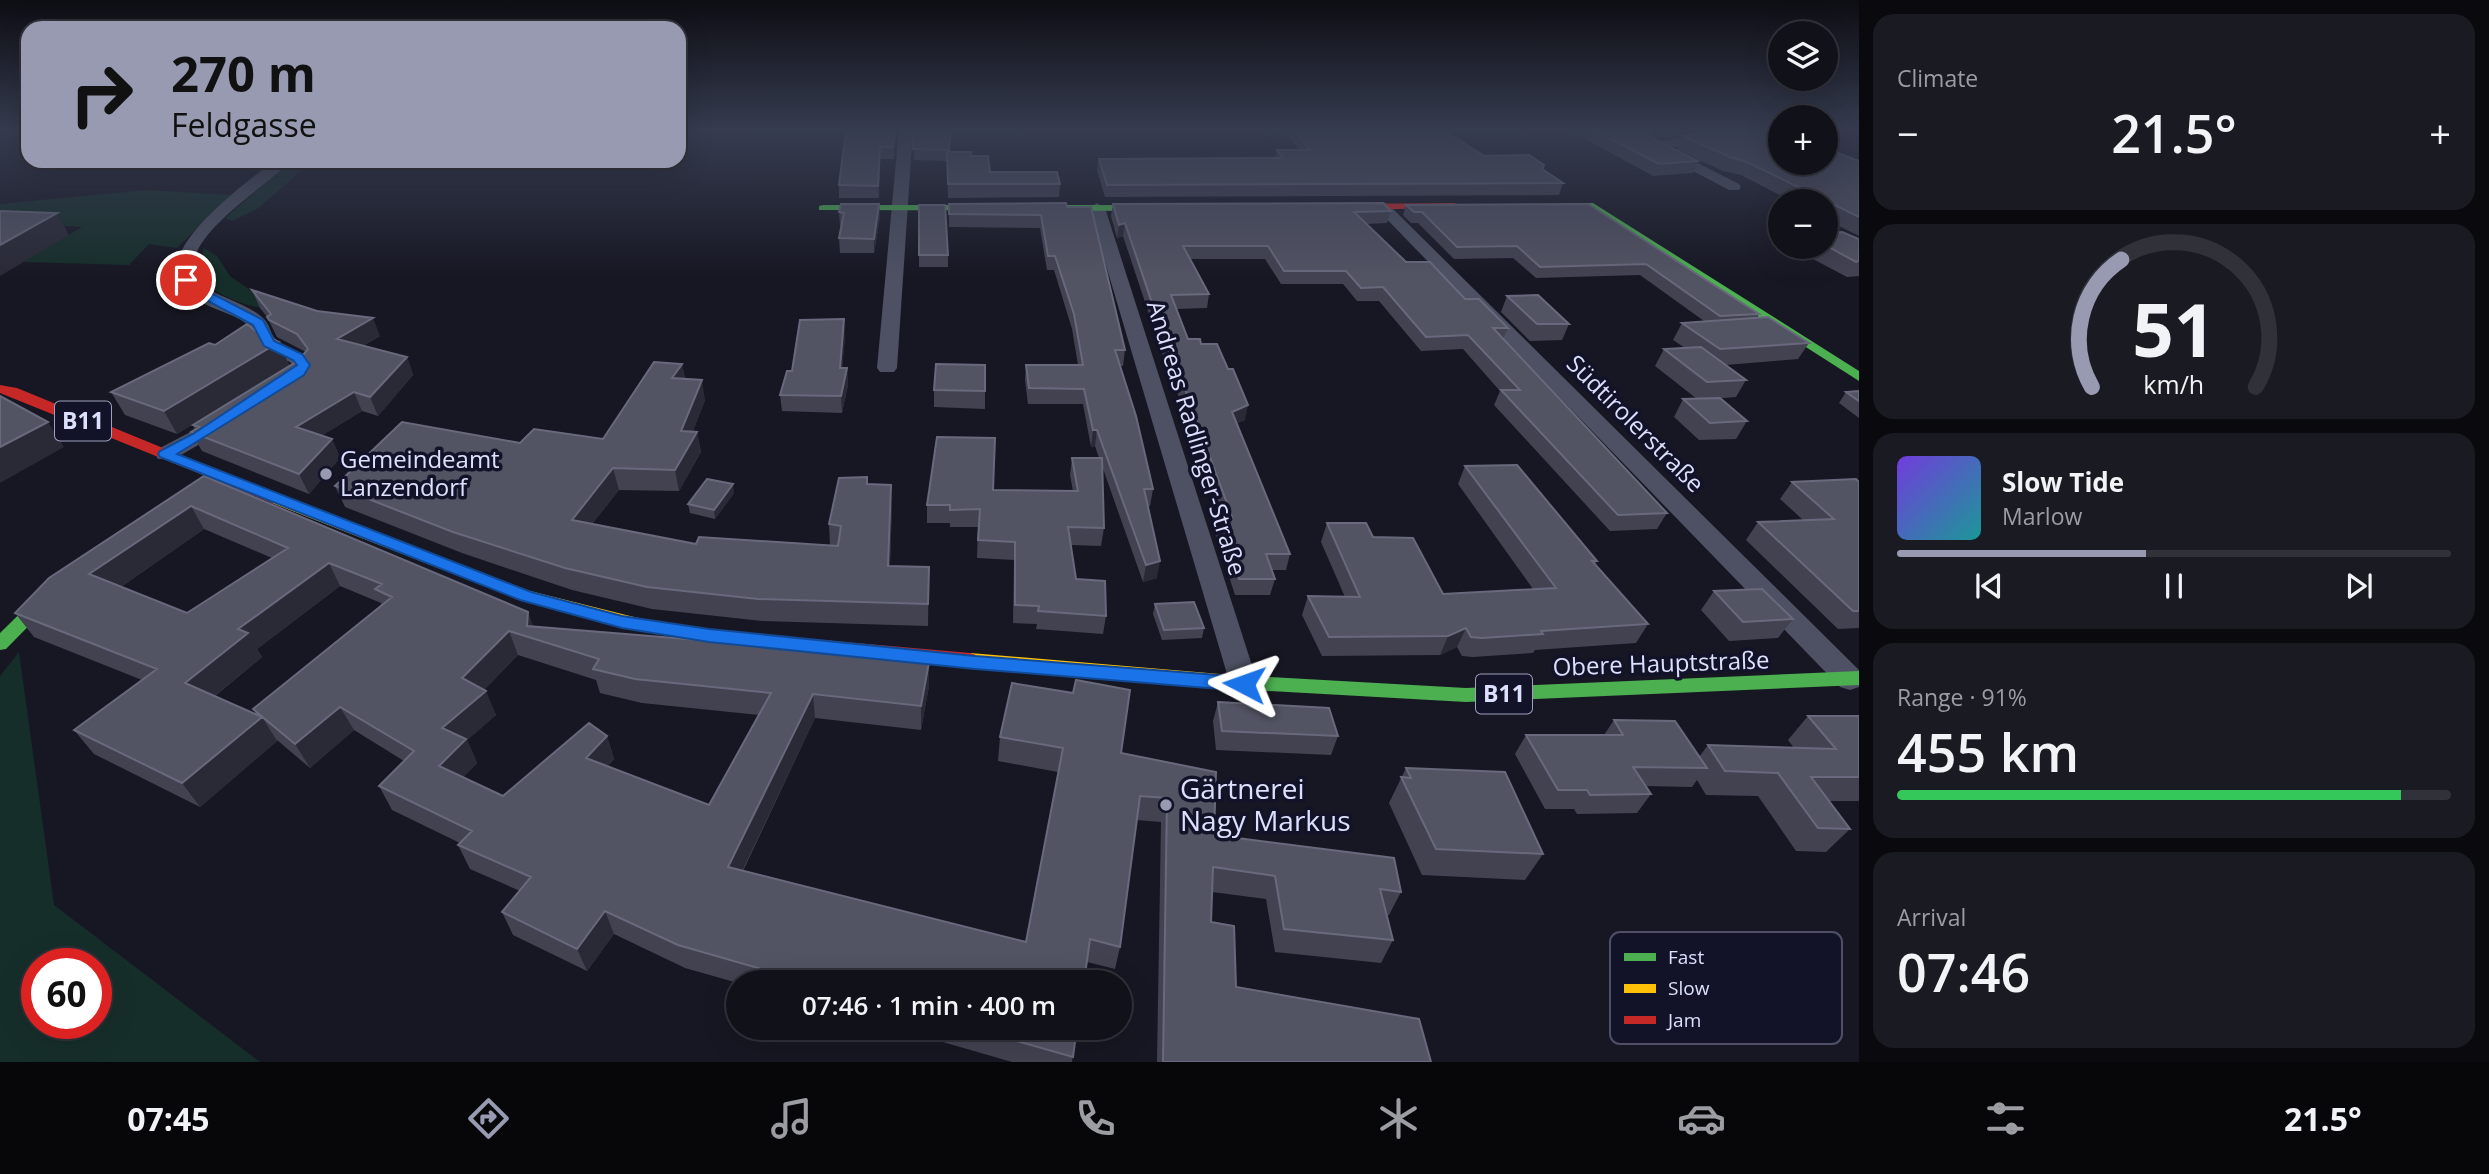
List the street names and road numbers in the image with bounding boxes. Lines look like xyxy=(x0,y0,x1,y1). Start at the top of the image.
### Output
street label: Andreas Radlinger-Straße xyxy=(1140,296,1255,579)
street label: Südtirolerstraße xyxy=(1560,347,1712,499)
road number: B11 xyxy=(55,402,111,440)
street label: Obere Hauptstraße xyxy=(1552,642,1770,683)
road number: B11 xyxy=(1476,674,1532,714)

